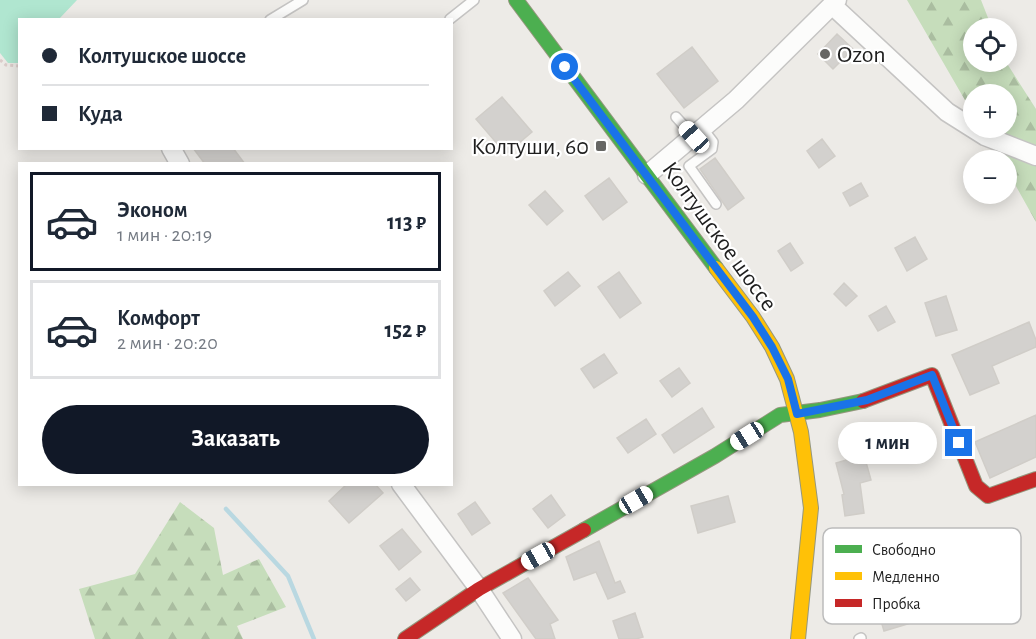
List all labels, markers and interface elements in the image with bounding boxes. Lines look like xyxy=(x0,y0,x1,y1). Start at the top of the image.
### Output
map controls xyxy=(963,18,1017,204)
button: locate xyxy=(963,18,1017,72)
place label: Ozon xyxy=(837,43,886,67)
text: Колтушское шоссе xyxy=(78,45,246,67)
marker: Ozon xyxy=(818,47,832,61)
route start xyxy=(551,53,578,80)
button: + xyxy=(963,84,1017,138)
text: Куда xyxy=(78,103,123,125)
car xyxy=(675,118,713,156)
place label: Колтуши, 60 xyxy=(471,135,589,159)
marker: Колтуши, 60 xyxy=(594,139,608,153)
button: − xyxy=(963,150,1017,204)
street label: Колтушское шоссе xyxy=(657,158,781,315)
icon: car xyxy=(45,195,99,249)
text: Эконом xyxy=(117,199,188,221)
text: 113 ₽ xyxy=(387,211,426,233)
text: 1 мин · 20:19 xyxy=(117,225,212,245)
icon: car xyxy=(45,303,99,357)
text: Комфорт xyxy=(117,307,200,329)
text: 152 ₽ xyxy=(385,319,426,341)
text: 2 мин · 20:20 xyxy=(117,333,218,353)
button: Заказать xyxy=(42,405,429,474)
car xyxy=(727,419,767,453)
callout: 1 мин xyxy=(839,422,938,464)
route end xyxy=(945,429,972,456)
text: 1 мин xyxy=(865,433,910,453)
car xyxy=(616,483,656,517)
legend xyxy=(823,528,1021,624)
car xyxy=(518,539,558,573)
text: Свободно xyxy=(872,542,936,558)
text: Медленно xyxy=(872,569,940,585)
text: Пробка xyxy=(872,596,921,612)

